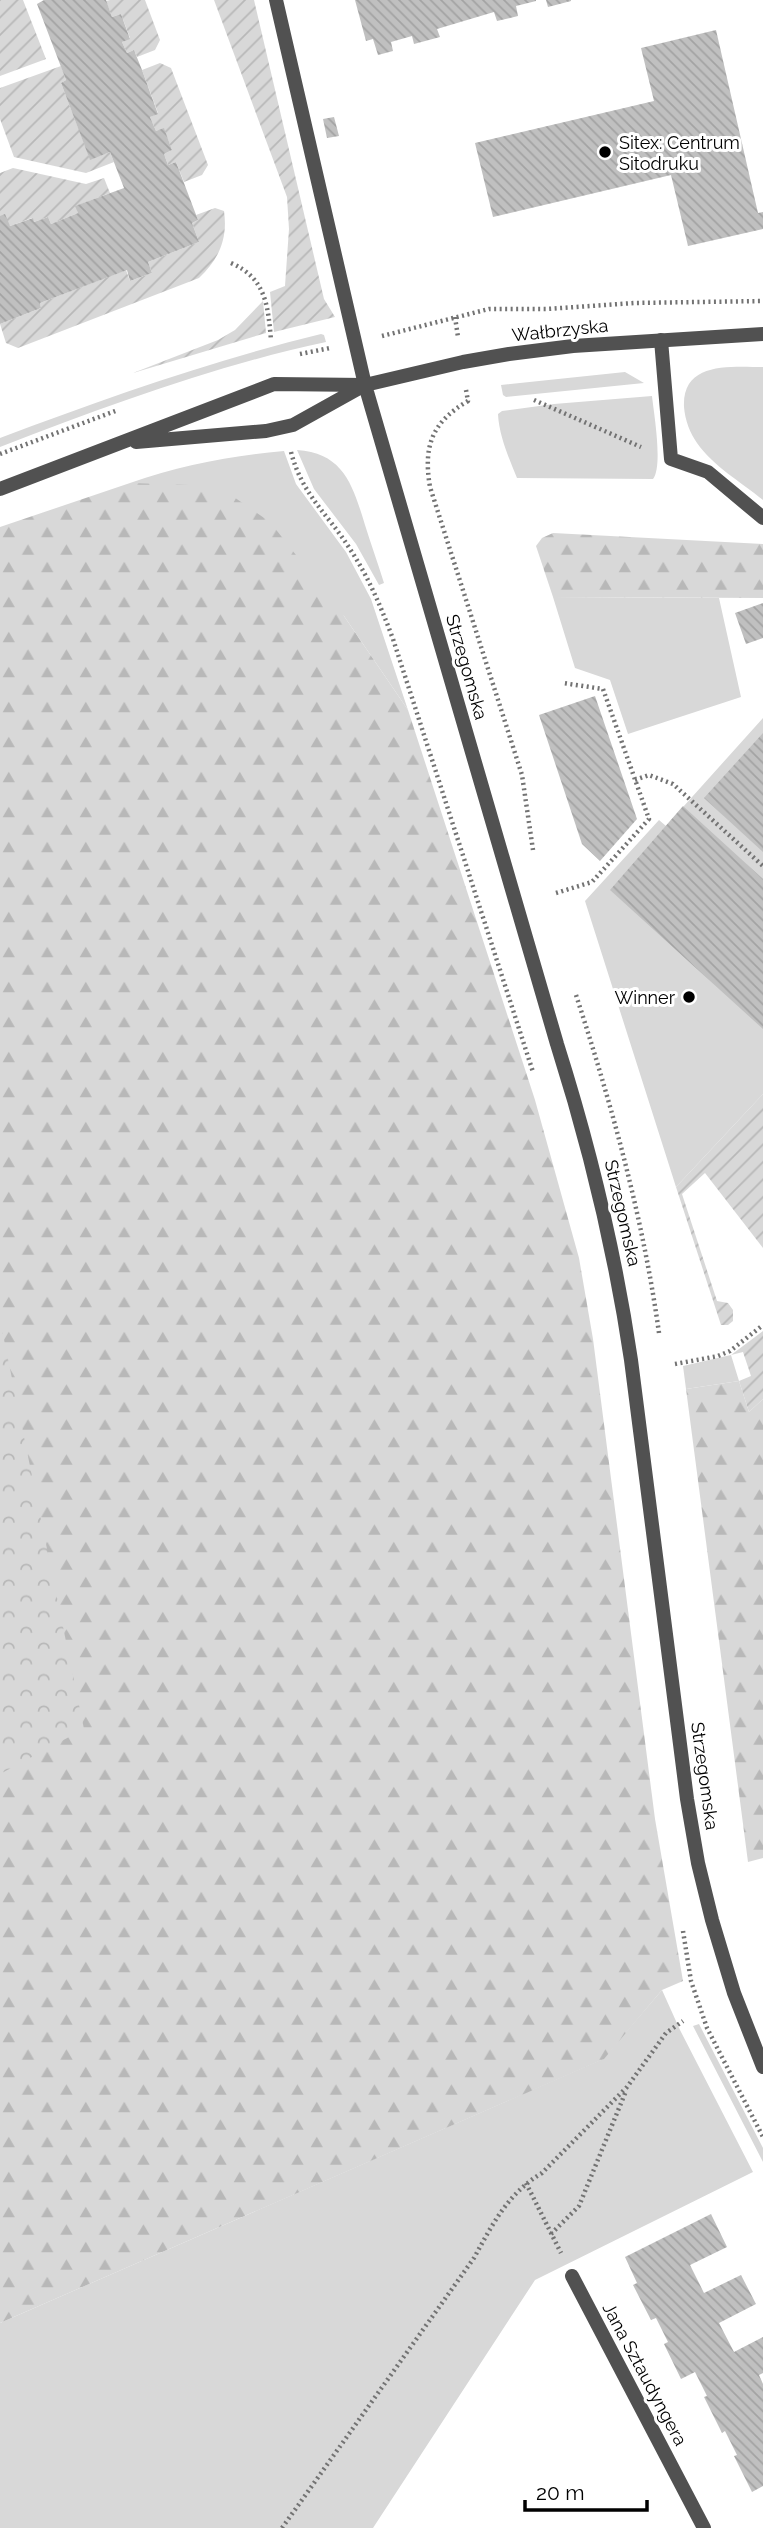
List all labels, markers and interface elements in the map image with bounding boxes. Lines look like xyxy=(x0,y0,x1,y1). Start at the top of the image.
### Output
place label: Sitex: Centrum Sitodruku xyxy=(619,132,740,174)
marker: Sitex: Centrum Sitodruku xyxy=(597,144,613,160)
street label: Wałbrzyska xyxy=(511,315,609,345)
street label: Strzegomska xyxy=(442,612,492,722)
place label: Winner xyxy=(614,987,676,1008)
marker: Winner xyxy=(681,989,697,1005)
street label: Strzegomska xyxy=(601,1158,645,1268)
street label: Strzegomska xyxy=(687,1721,723,1831)
street label: Jana Sztaudyngera xyxy=(598,2299,692,2449)
scale bar xyxy=(525,2468,648,2512)
text: 20 m xyxy=(536,2480,584,2505)

